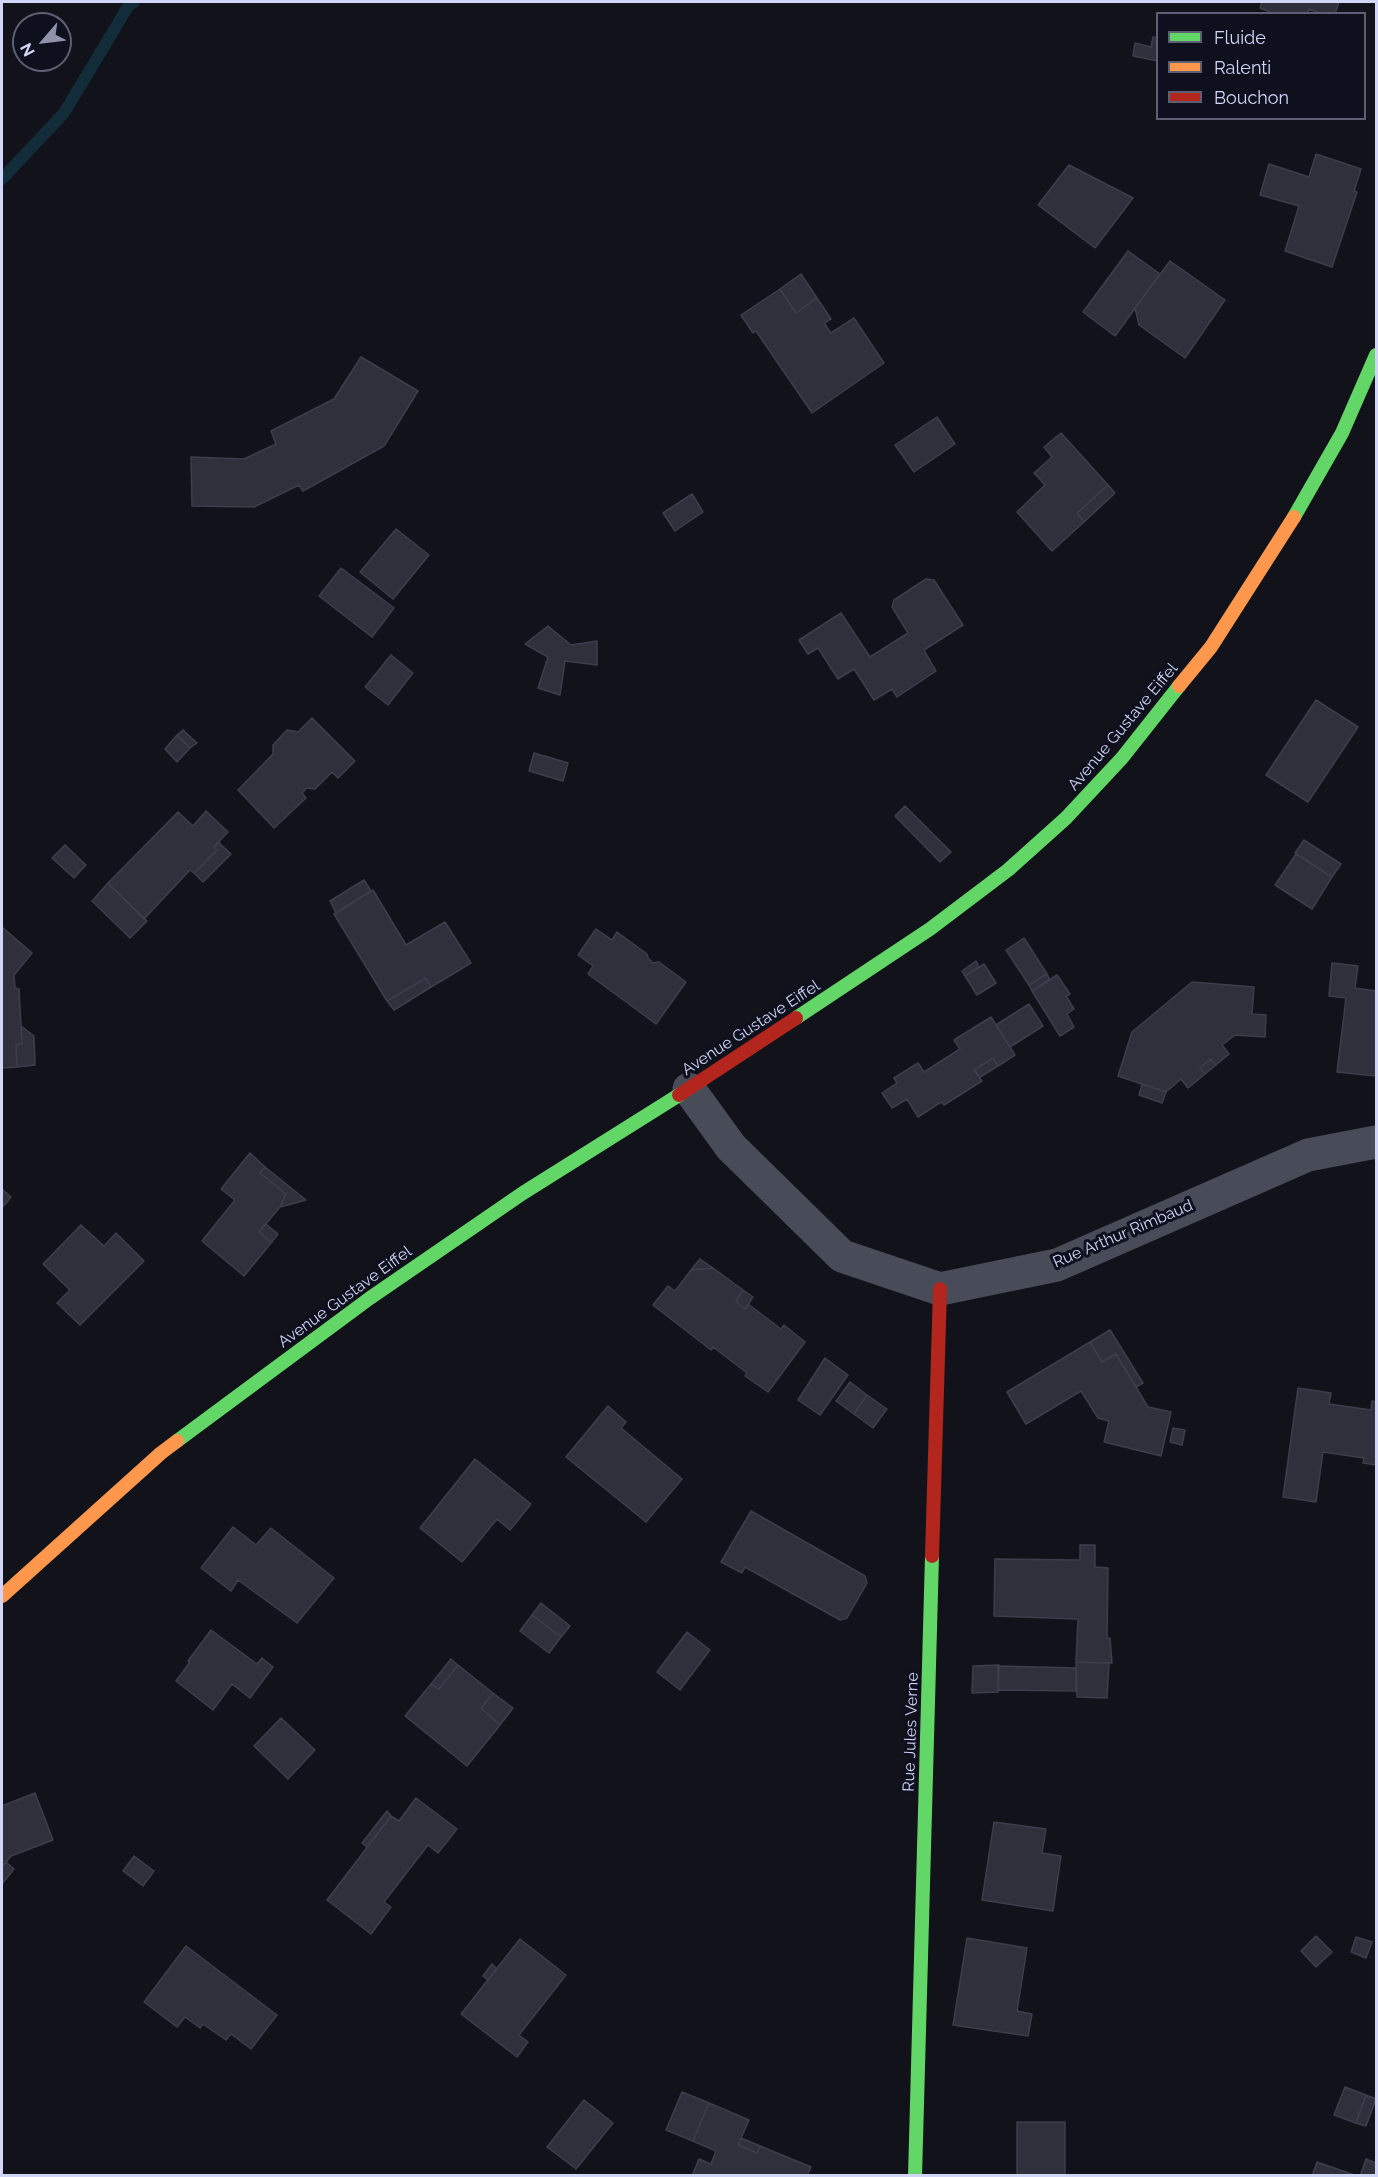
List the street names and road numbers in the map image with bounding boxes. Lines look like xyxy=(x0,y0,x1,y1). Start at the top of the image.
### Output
street label: Avenue Gustave Eiffel xyxy=(1064,659,1182,795)
street label: Avenue Gustave Eiffel xyxy=(678,976,824,1080)
street label: Rue Arthur Rimbaud xyxy=(1050,1196,1196,1272)
street label: Avenue Gustave Eiffel xyxy=(274,1242,416,1352)
street label: Rue Jules Verne xyxy=(899,1672,923,1792)

